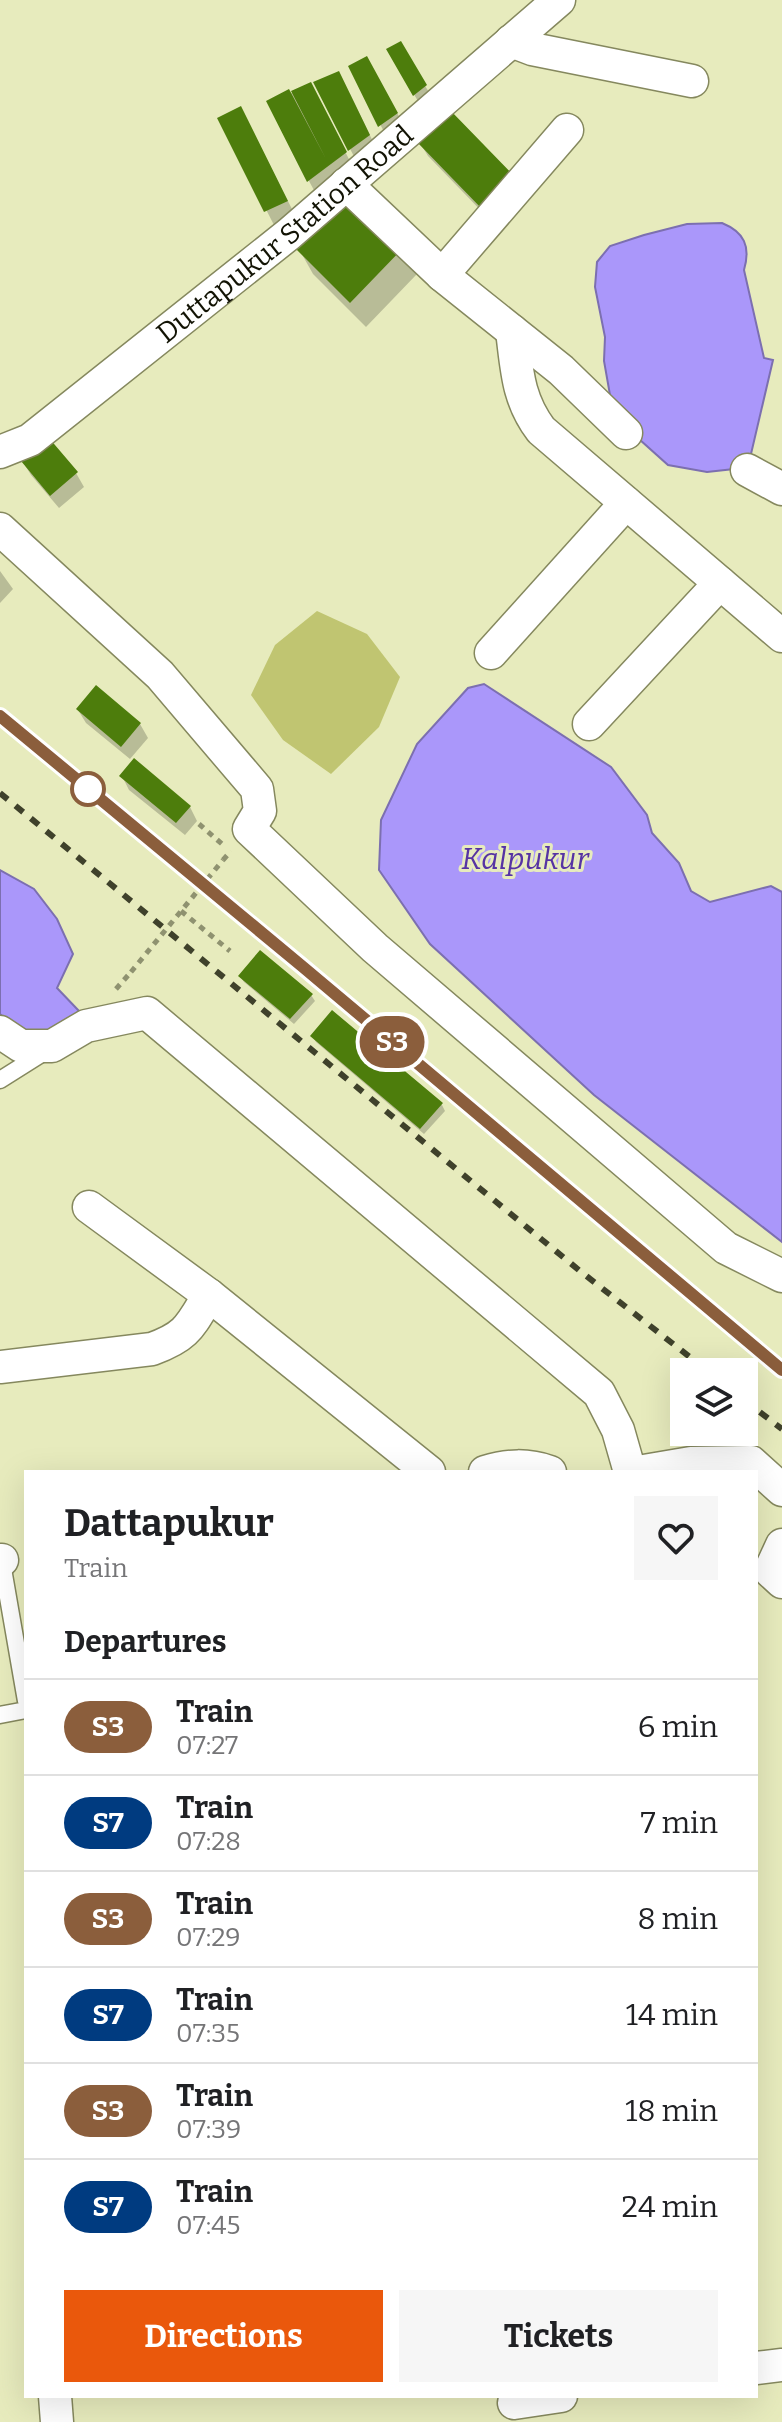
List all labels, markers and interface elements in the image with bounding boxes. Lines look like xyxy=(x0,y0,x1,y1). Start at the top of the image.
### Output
street label: Duttapukur Station Road xyxy=(150,118,419,349)
unlabelled marker xyxy=(71,772,105,806)
water label: Kalpukur xyxy=(461,841,591,877)
line badge: S3 xyxy=(356,1016,428,1068)
text: S3 xyxy=(376,1025,408,1058)
map controls xyxy=(670,1358,758,1446)
button: layers xyxy=(670,1358,758,1446)
button: heart xyxy=(634,1496,718,1580)
text: Dattapukur xyxy=(64,1500,274,1546)
text: Train xyxy=(64,1553,128,1584)
text: Departures xyxy=(64,1624,227,1660)
text: Train xyxy=(176,1694,253,1730)
text: 6 min xyxy=(638,1709,718,1745)
text: S3 xyxy=(92,1710,124,1743)
text: 07:27 xyxy=(176,1730,238,1761)
text: Train xyxy=(176,1790,253,1826)
text: 7 min xyxy=(640,1805,718,1841)
text: S7 xyxy=(92,1806,124,1839)
text: 07:28 xyxy=(176,1826,241,1857)
text: Train xyxy=(176,1886,253,1922)
text: 8 min xyxy=(637,1901,718,1937)
text: S3 xyxy=(92,1902,124,1935)
text: 07:29 xyxy=(176,1922,241,1953)
text: Train xyxy=(176,1982,253,2018)
text: 14 min xyxy=(626,1997,718,2033)
text: S7 xyxy=(92,1998,124,2031)
text: 07:35 xyxy=(176,2018,240,2049)
text: Train xyxy=(176,2078,253,2114)
text: 18 min xyxy=(625,2093,718,2129)
text: S3 xyxy=(92,2094,124,2127)
text: 07:39 xyxy=(176,2114,241,2145)
text: Train xyxy=(176,2174,253,2210)
text: 24 min xyxy=(622,2189,718,2225)
text: S7 xyxy=(92,2190,124,2223)
text: 07:45 xyxy=(176,2210,240,2241)
button: Directions xyxy=(64,2290,383,2382)
button: Tickets xyxy=(399,2290,718,2382)

